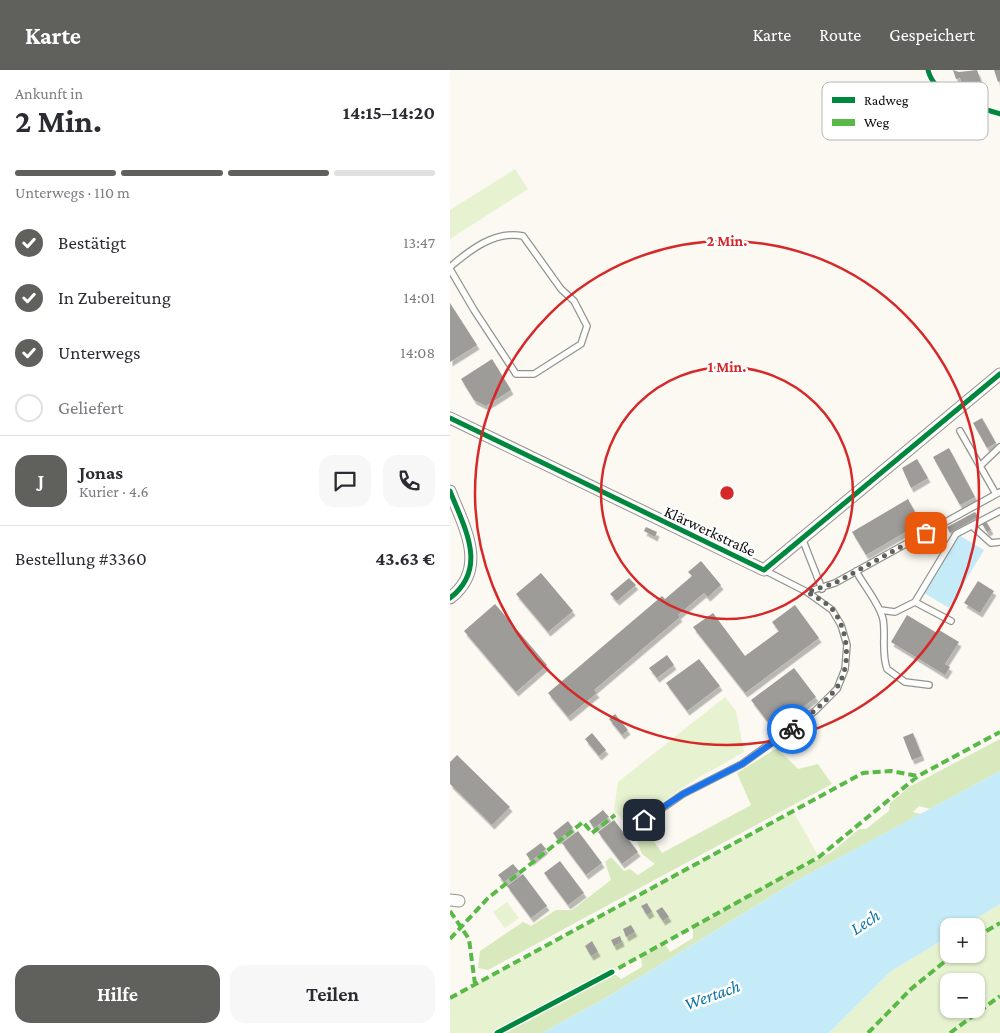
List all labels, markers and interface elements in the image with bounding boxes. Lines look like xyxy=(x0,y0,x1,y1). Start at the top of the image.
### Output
text: Karte xyxy=(25,22,81,49)
text: Karte xyxy=(753,25,791,45)
text: Route xyxy=(819,25,861,45)
text: Gespeichert xyxy=(889,25,975,45)
legend xyxy=(822,82,988,140)
text: Ankunft in xyxy=(15,85,83,102)
text: Radweg xyxy=(864,92,909,108)
text: 14:15–14:20 xyxy=(343,102,435,123)
text: 2 Min. xyxy=(15,103,102,139)
text: Weg xyxy=(864,114,889,130)
text: Unterwegs · 110 m xyxy=(15,184,130,201)
icon: check xyxy=(15,229,43,257)
text: Bestätigt xyxy=(58,232,126,253)
text: 2 Min. xyxy=(707,233,747,249)
text: 13:47 xyxy=(403,234,435,251)
icon: check xyxy=(15,284,43,312)
text: In Zubereitung xyxy=(58,287,171,308)
text: 14:01 xyxy=(404,289,435,306)
icon: check xyxy=(15,339,43,367)
text: Unterwegs xyxy=(58,342,141,363)
text: 14:08 xyxy=(400,344,435,361)
text: 1 Min. xyxy=(708,359,746,375)
text: Geliefert xyxy=(58,397,124,418)
button: chat xyxy=(319,455,371,507)
button: phone xyxy=(383,455,435,507)
text: Jonas xyxy=(79,462,123,483)
text: J xyxy=(38,470,44,491)
text: Kurier · 4.6 xyxy=(79,483,149,500)
centre of rings xyxy=(718,484,736,502)
street label: Klärwerkstraße xyxy=(662,502,758,560)
pin xyxy=(905,512,947,554)
icon: bag xyxy=(912,519,940,547)
text: Bestellung #3360 xyxy=(15,548,147,569)
text: 43.63 € xyxy=(375,548,435,569)
courier xyxy=(767,704,817,754)
icon: bike xyxy=(778,715,806,743)
pin xyxy=(623,799,665,841)
icon: home xyxy=(630,806,658,834)
water label: Lech xyxy=(847,905,884,939)
map controls xyxy=(940,918,985,1018)
button: + xyxy=(940,918,985,963)
button: Hilfe xyxy=(15,965,220,1023)
button: Teilen xyxy=(230,965,435,1023)
button: − xyxy=(940,973,985,1018)
water label: Wertach xyxy=(682,976,743,1014)

